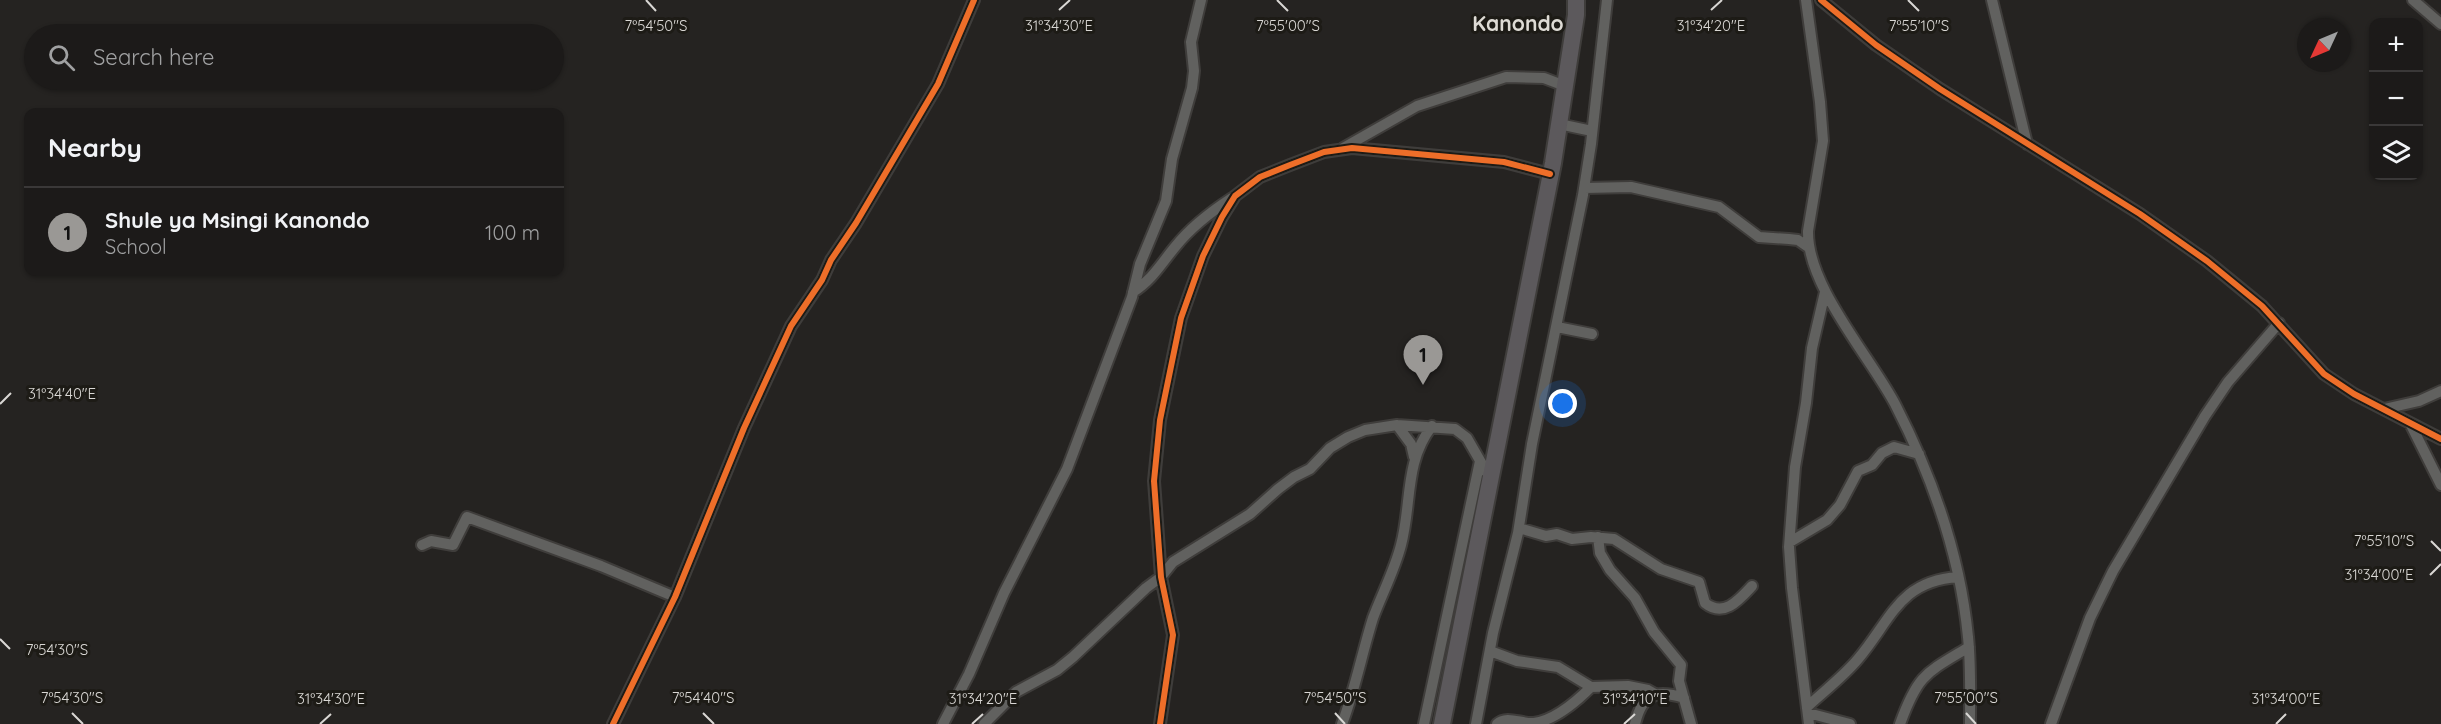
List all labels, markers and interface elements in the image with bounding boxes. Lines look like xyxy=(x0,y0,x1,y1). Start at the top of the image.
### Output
district label: Kanondo xyxy=(1472,10,1564,36)
text: 7°54'50"S xyxy=(625,16,687,35)
text: 31°34'30"E xyxy=(1025,16,1093,35)
text: 7°55'00"S xyxy=(1256,16,1320,35)
text: 31°34'20"E xyxy=(1677,16,1745,35)
text: 7°55'10"S xyxy=(1889,16,1949,35)
north arrow xyxy=(2297,18,2351,72)
map controls xyxy=(2369,18,2423,180)
button: + xyxy=(2369,18,2423,72)
search box xyxy=(24,24,564,90)
icon: search xyxy=(45,41,78,74)
text: Search here xyxy=(93,43,214,71)
button: − xyxy=(2369,72,2423,126)
button: layers xyxy=(2369,126,2423,180)
text: Nearby xyxy=(48,131,142,164)
text: Shule ya Msingi Kanondo xyxy=(105,206,370,234)
text: 1 xyxy=(64,220,71,245)
text: 100 m xyxy=(485,220,540,245)
text: School xyxy=(105,234,167,259)
pin: 1 xyxy=(1404,336,1442,385)
text: 31°34'40"E xyxy=(28,384,96,403)
your location xyxy=(1548,389,1577,418)
text: 7°55'10"S xyxy=(2354,531,2414,550)
text: 31°34'00"E xyxy=(2344,565,2414,584)
text: 7°54'30"S xyxy=(26,640,88,659)
text: 7°54'30"S xyxy=(41,688,103,707)
text: 7°54'40"S xyxy=(672,688,734,707)
text: 7°54'50"S xyxy=(1304,688,1366,707)
text: 7°55'00"S xyxy=(1934,688,1998,707)
text: 31°34'30"E xyxy=(297,689,365,708)
text: 31°34'20"E xyxy=(949,689,1017,708)
text: 31°34'10"E xyxy=(1602,689,1668,708)
text: 31°34'00"E xyxy=(2251,689,2321,708)

